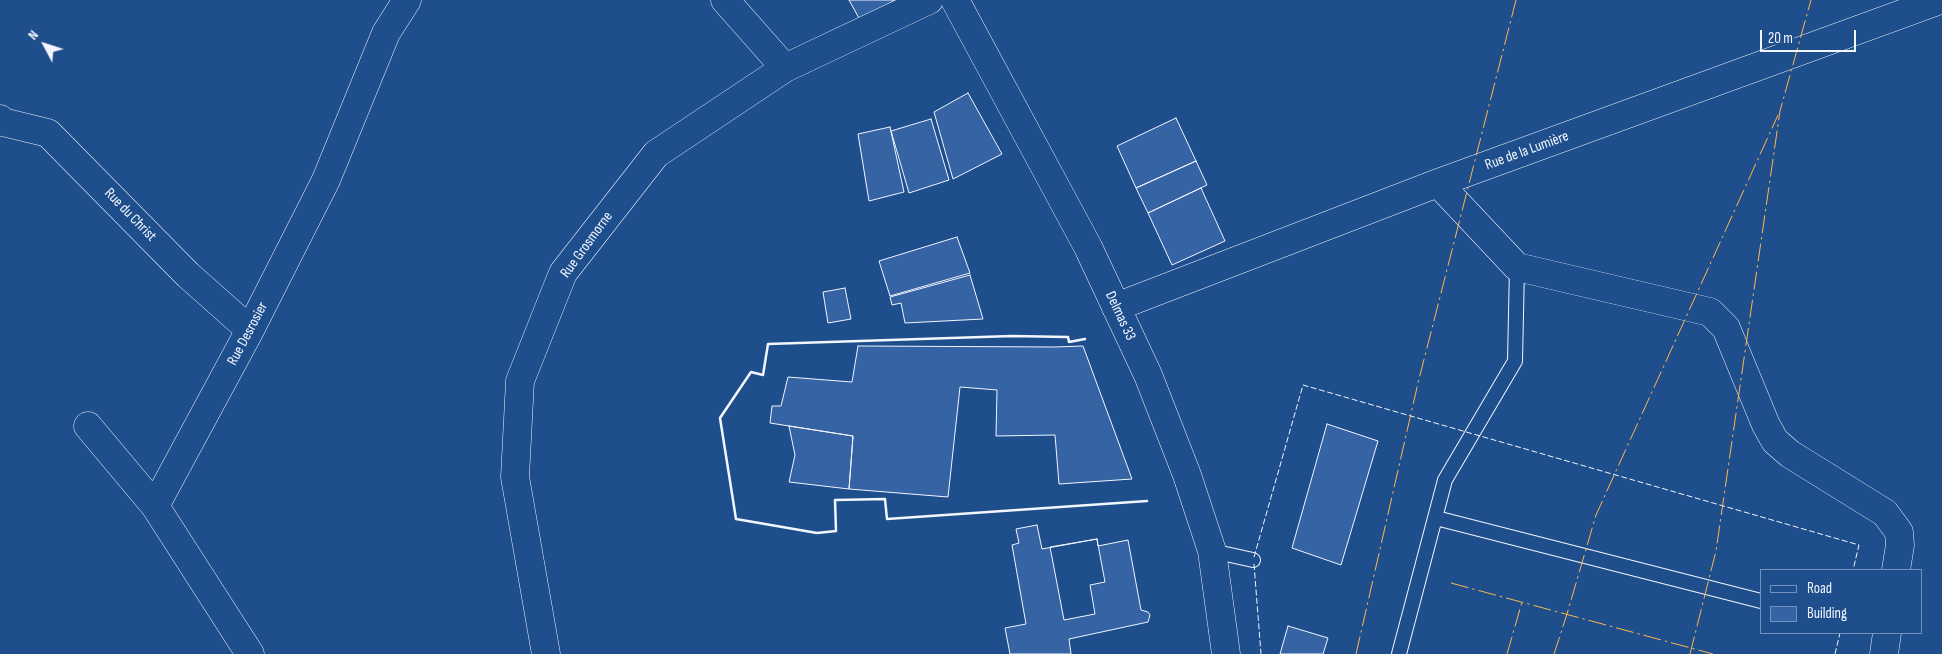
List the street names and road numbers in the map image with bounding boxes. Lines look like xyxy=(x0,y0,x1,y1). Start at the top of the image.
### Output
street label: Rue de la Lumière xyxy=(1483,128,1571,174)
street label: Rue du Christ xyxy=(100,185,160,245)
street label: Rue Grosmorne xyxy=(557,208,617,282)
street label: Delmas 33 xyxy=(1101,289,1139,343)
street label: Rue Desrosier xyxy=(224,299,272,369)

